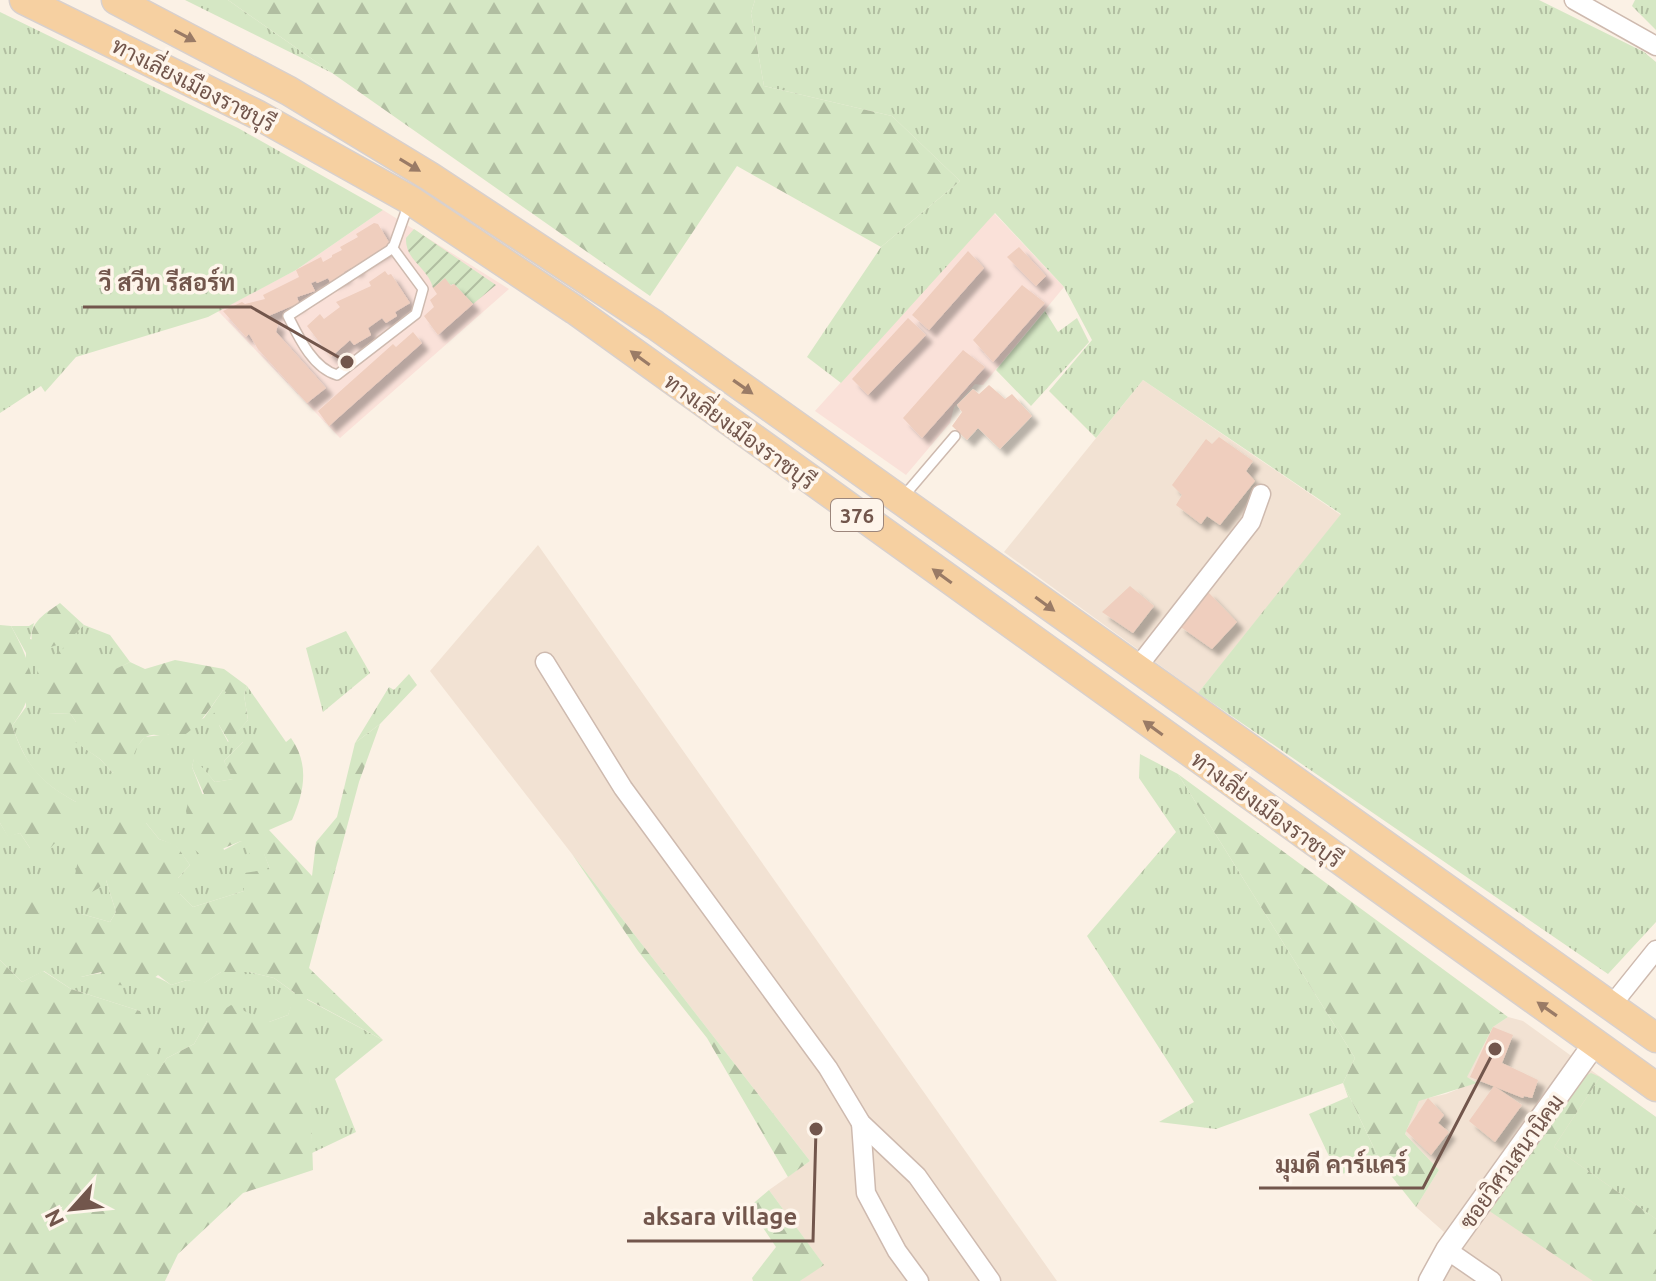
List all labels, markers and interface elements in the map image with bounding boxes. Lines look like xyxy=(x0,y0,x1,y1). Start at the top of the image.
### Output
street label: ทางเลี่ยงเมืองราชบุรี xyxy=(106,27,283,140)
one-way arrow xyxy=(173,30,196,43)
one-way arrow xyxy=(399,158,421,172)
callout: วี สวีท รีสอร์ท xyxy=(83,259,251,307)
text: วี สวีท รีสอร์ท xyxy=(98,267,235,296)
one-way arrow xyxy=(630,351,651,367)
street label: ทางเลี่ยงเมืองราชบุรี xyxy=(657,363,824,497)
one-way arrow xyxy=(732,379,754,395)
road number: 376 xyxy=(831,499,883,531)
one-way arrow xyxy=(931,568,953,584)
one-way arrow xyxy=(1035,596,1056,611)
one-way arrow xyxy=(1143,720,1164,736)
street label: ทางเลี่ยงเมืองราชบุรี xyxy=(1184,741,1351,875)
one-way arrow xyxy=(1536,1001,1558,1017)
street label: ซอยวิศวเสนานิคม xyxy=(1454,1089,1568,1233)
callout: มุมดี คาร์แคร์ xyxy=(1259,1140,1423,1188)
text: มุมดี คาร์แคร์ xyxy=(1275,1149,1408,1182)
north arrow xyxy=(32,1169,112,1249)
callout: aksara village xyxy=(627,1193,813,1241)
text: aksara village xyxy=(643,1203,797,1230)
text: N xyxy=(39,1205,69,1231)

